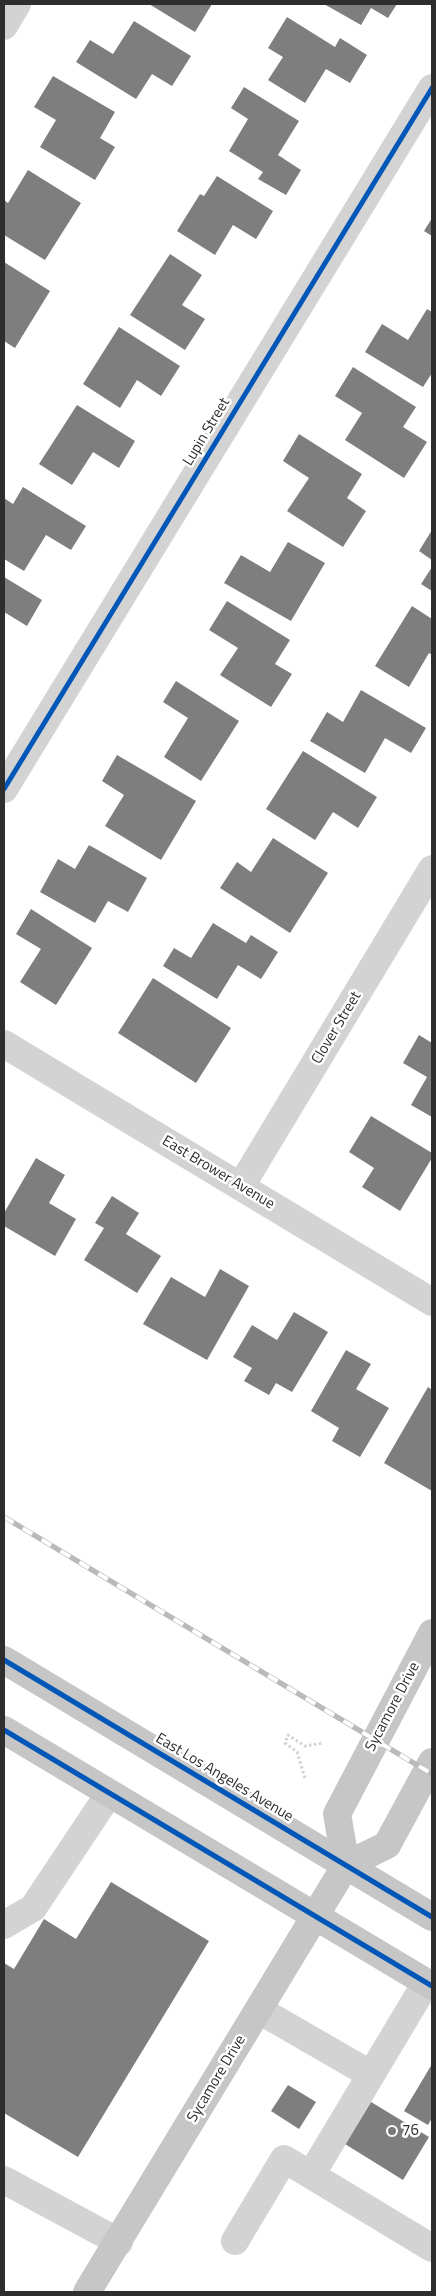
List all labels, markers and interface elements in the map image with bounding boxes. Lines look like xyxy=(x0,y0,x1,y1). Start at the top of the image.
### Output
street label: Lupin Street xyxy=(180,395,234,469)
street label: Clover Street xyxy=(308,989,366,1067)
street label: East Brower Avenue xyxy=(159,1132,277,1214)
street label: Sycamore Drive xyxy=(362,1659,424,1755)
street label: East Los Angeles Avenue xyxy=(152,1730,296,1826)
street label: Sycamore Drive xyxy=(184,2032,250,2126)
place label: 76 xyxy=(402,2122,419,2140)
marker: 76 xyxy=(386,2125,398,2137)

